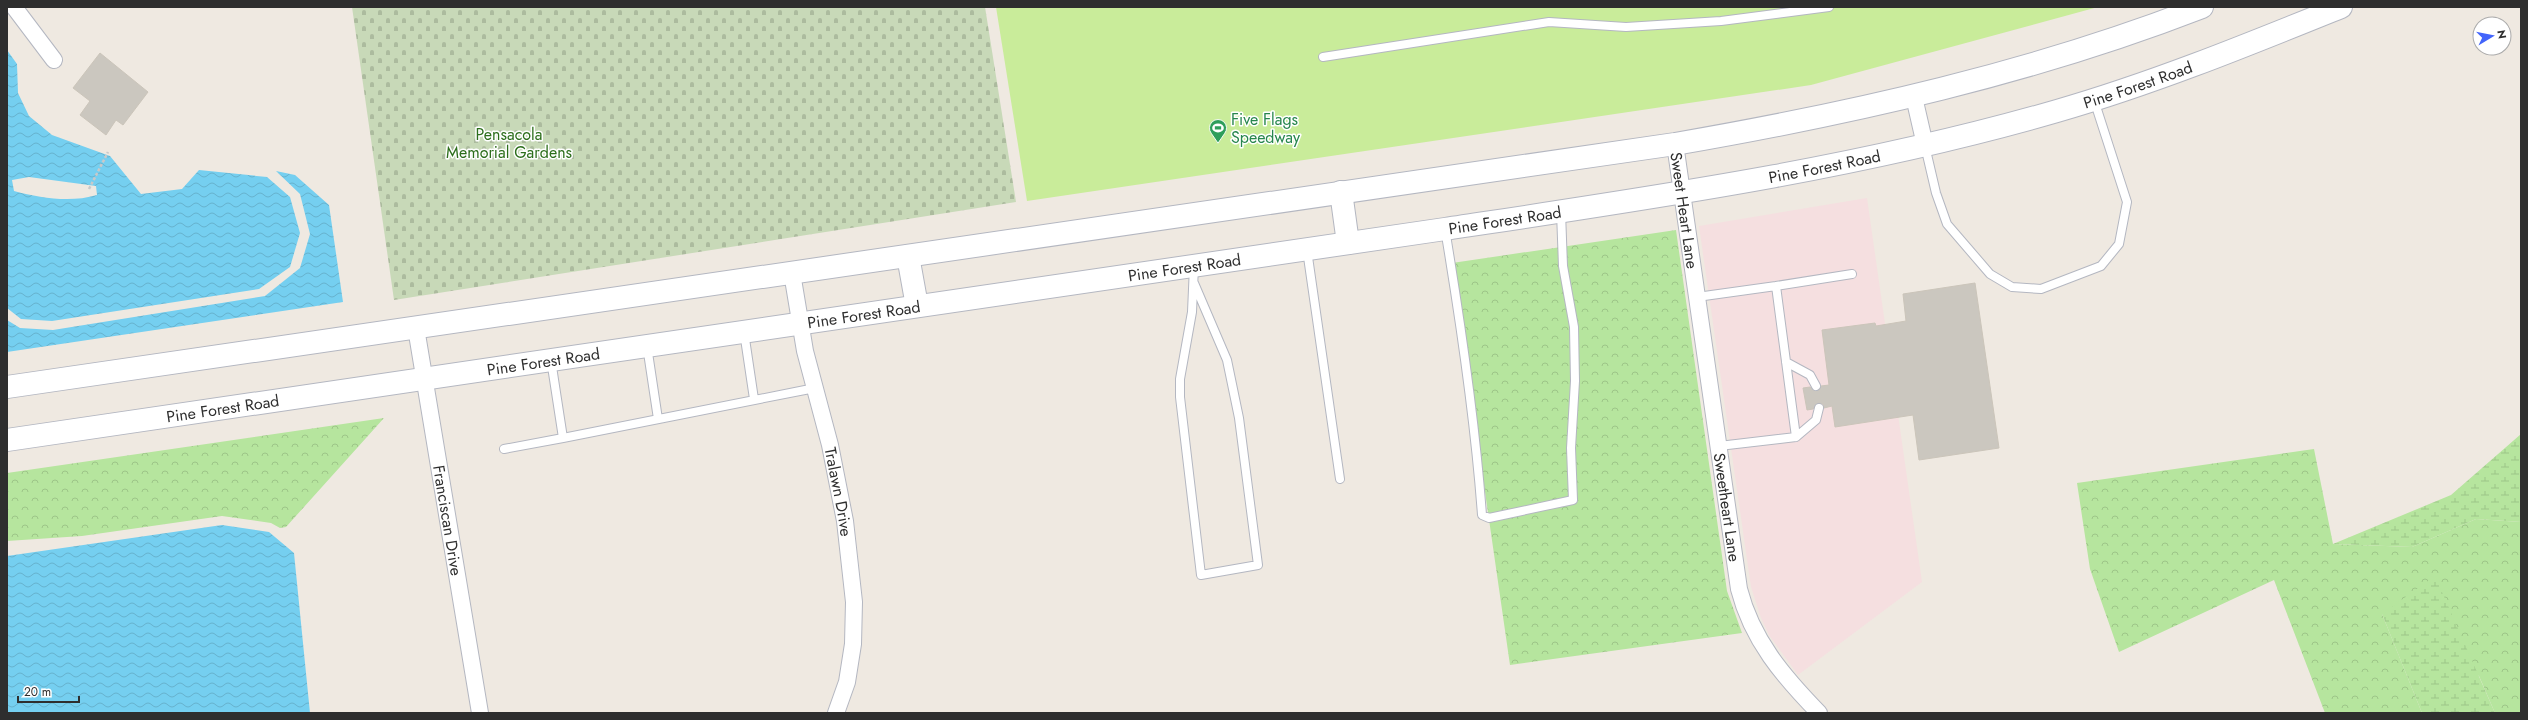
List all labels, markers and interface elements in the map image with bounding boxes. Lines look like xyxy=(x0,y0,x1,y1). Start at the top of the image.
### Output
north arrow xyxy=(2472,16,2512,56)
text: N xyxy=(2493,29,2510,40)
street label: Pine Forest Road xyxy=(2080,56,2196,114)
place label: Five Flags Speedway xyxy=(1231,108,1301,149)
sports icon: Five Flags Speedway xyxy=(1208,118,1228,143)
park label: Pensacola Memorial Gardens xyxy=(446,123,572,164)
street label: Pine Forest Road xyxy=(1767,144,1883,189)
street label: Sweet Heart Lane xyxy=(1664,150,1704,270)
street label: Pine Forest Road xyxy=(1447,201,1563,240)
street label: Pine Forest Road xyxy=(1126,248,1242,287)
street label: Pine Forest Road xyxy=(806,295,922,334)
street label: Pine Forest Road xyxy=(485,342,601,381)
street label: Pine Forest Road xyxy=(165,389,281,428)
street label: Tralawn Drive xyxy=(819,445,858,538)
street label: Sweetheart Lane xyxy=(1708,451,1746,563)
street label: Franciscan Drive xyxy=(427,463,468,577)
scale bar xyxy=(18,678,79,704)
text: 20 m xyxy=(24,683,51,701)

